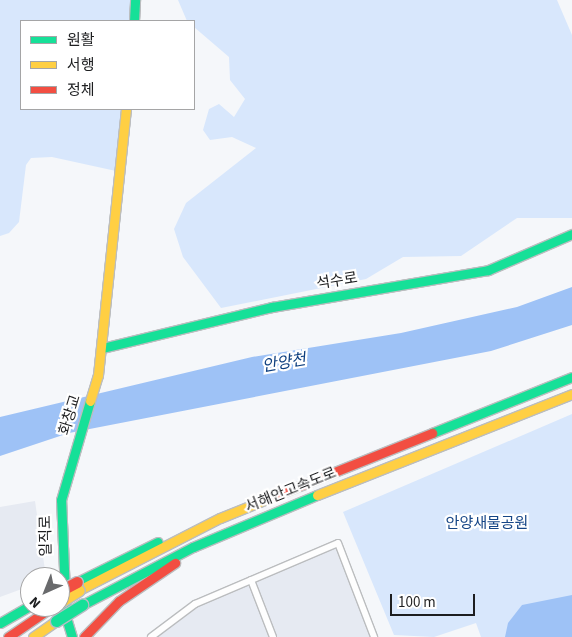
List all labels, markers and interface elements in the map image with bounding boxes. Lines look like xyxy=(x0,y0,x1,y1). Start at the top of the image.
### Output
legend xyxy=(20,20,195,110)
text: 원활 xyxy=(67,30,95,51)
text: 서행 xyxy=(67,55,95,76)
text: 정체 xyxy=(67,80,95,101)
street label: 석수로 xyxy=(315,269,359,293)
water label: 안양천 xyxy=(261,350,307,376)
street label: 화창교 xyxy=(55,393,85,437)
street label: 서해안고속도로 xyxy=(243,464,339,516)
street label: 일직로 xyxy=(37,515,55,557)
park label: 안양새물공원 xyxy=(446,515,528,533)
north arrow xyxy=(20,567,70,617)
scale bar xyxy=(392,584,477,616)
text: N xyxy=(25,592,46,612)
text: 100 m xyxy=(398,592,436,613)

